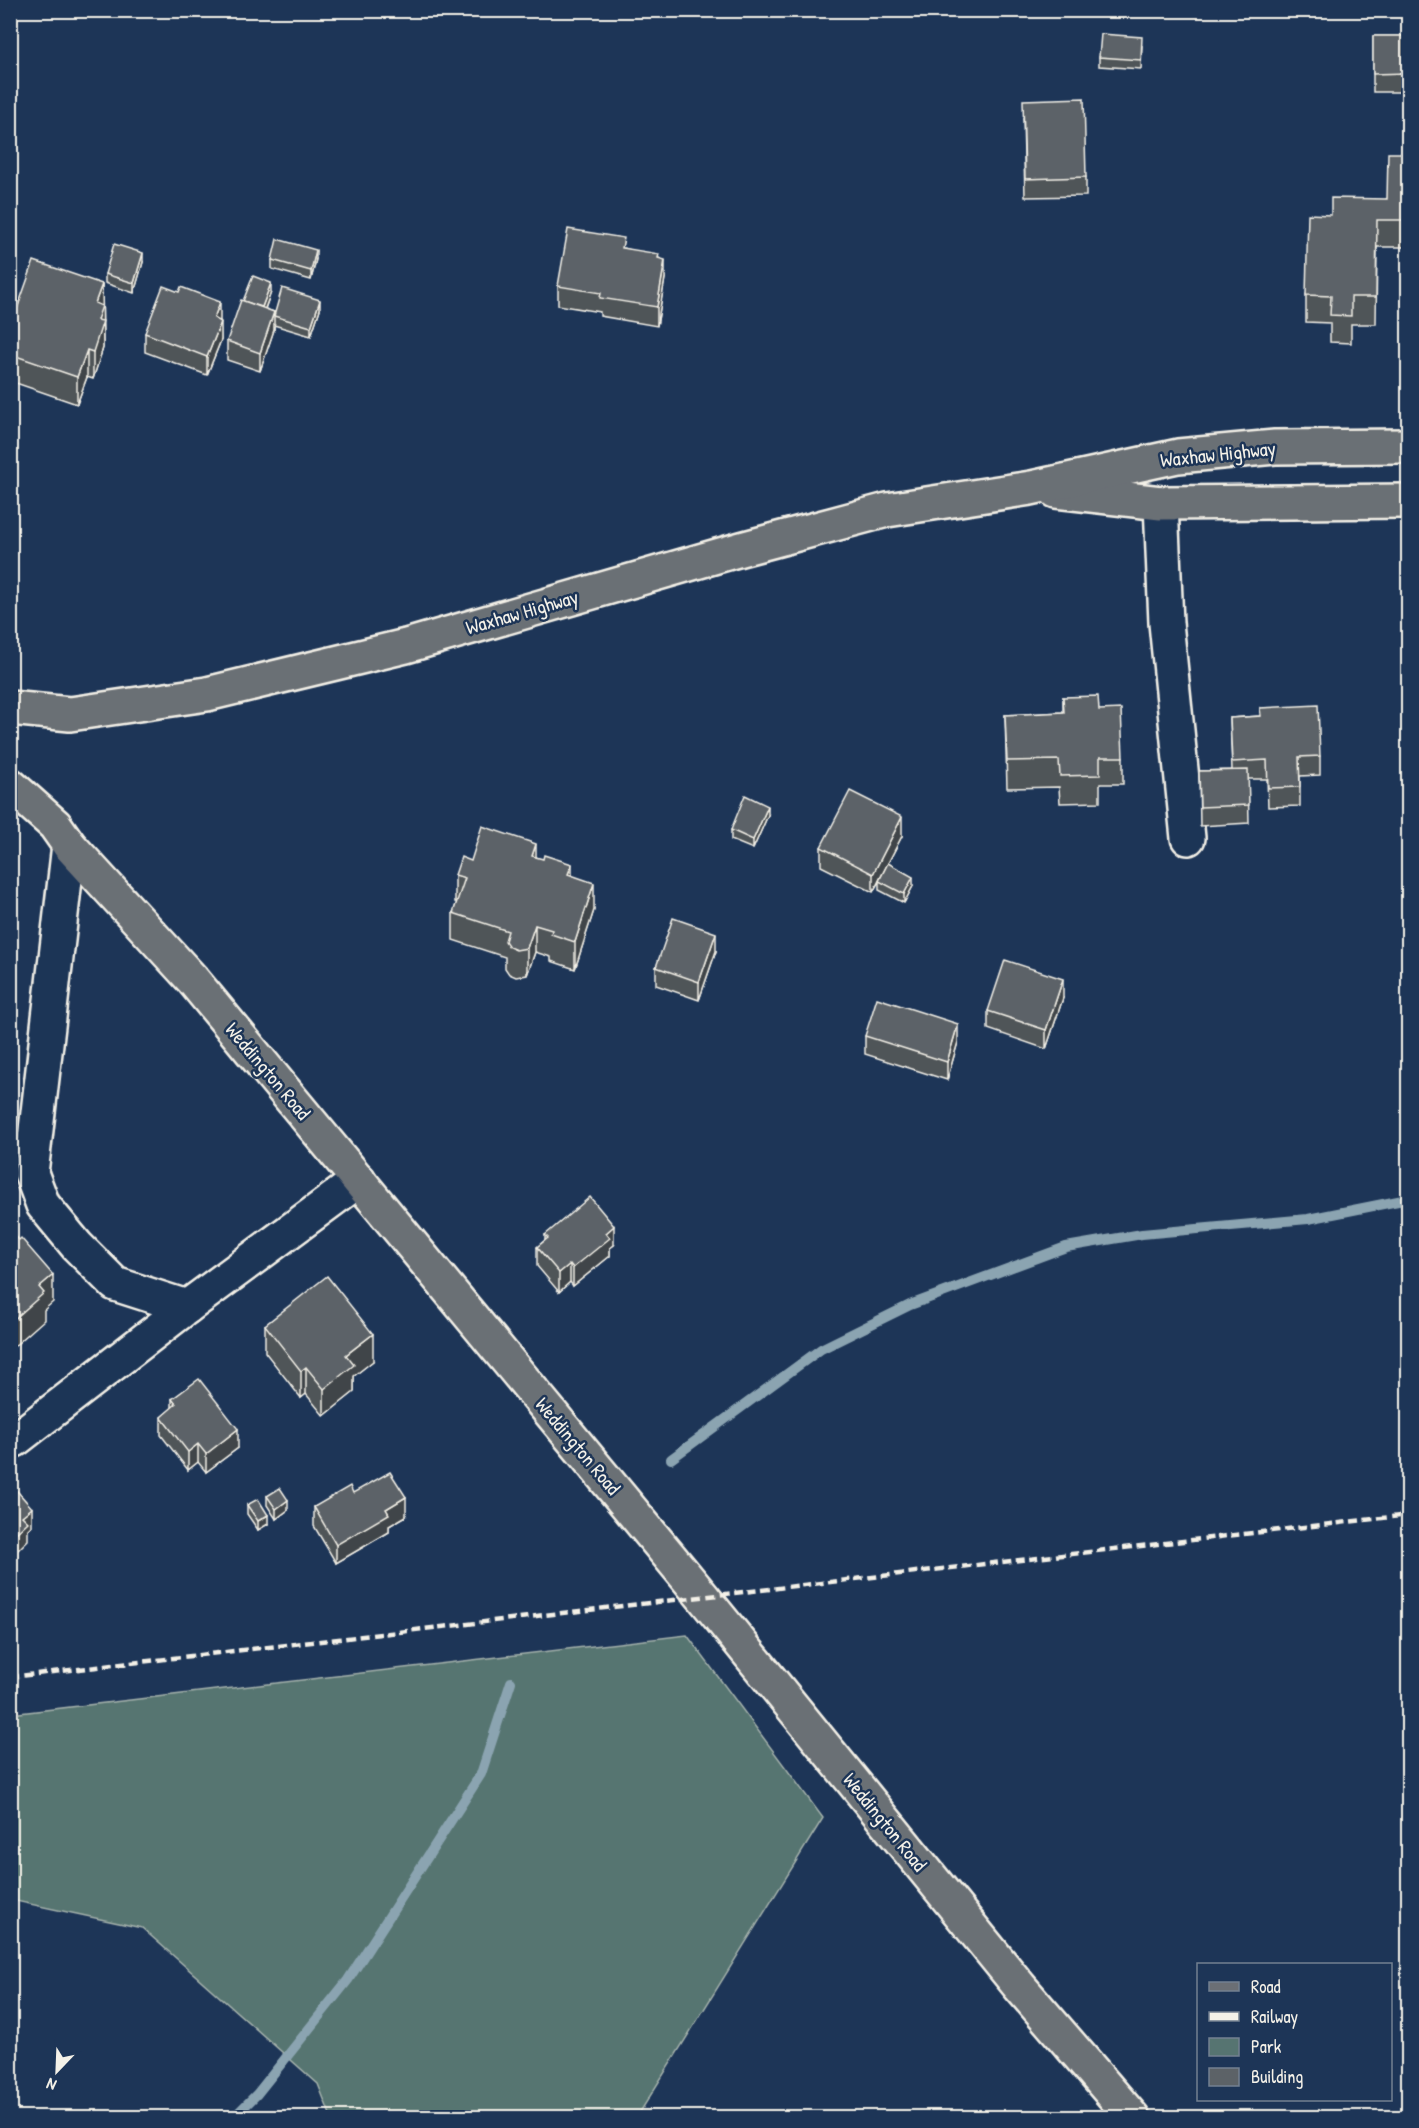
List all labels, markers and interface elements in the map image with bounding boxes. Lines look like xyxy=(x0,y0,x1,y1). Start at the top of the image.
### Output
street label: Waxhaw Highway xyxy=(1159,434,1277,473)
street label: Waxhaw Highway xyxy=(462,583,581,640)
street label: Weddington Road xyxy=(220,1016,317,1125)
street label: Weddington Road xyxy=(530,1391,627,1500)
street label: Weddington Road xyxy=(837,1767,934,1877)
legend xyxy=(1197,1963,1392,2101)
text: Road xyxy=(1251,1974,1281,1999)
text: Railway xyxy=(1251,2004,1298,2029)
text: Park xyxy=(1251,2034,1282,2059)
north arrow xyxy=(27,2041,87,2101)
text: Building xyxy=(1251,2064,1303,2089)
text: N xyxy=(42,2073,59,2097)

